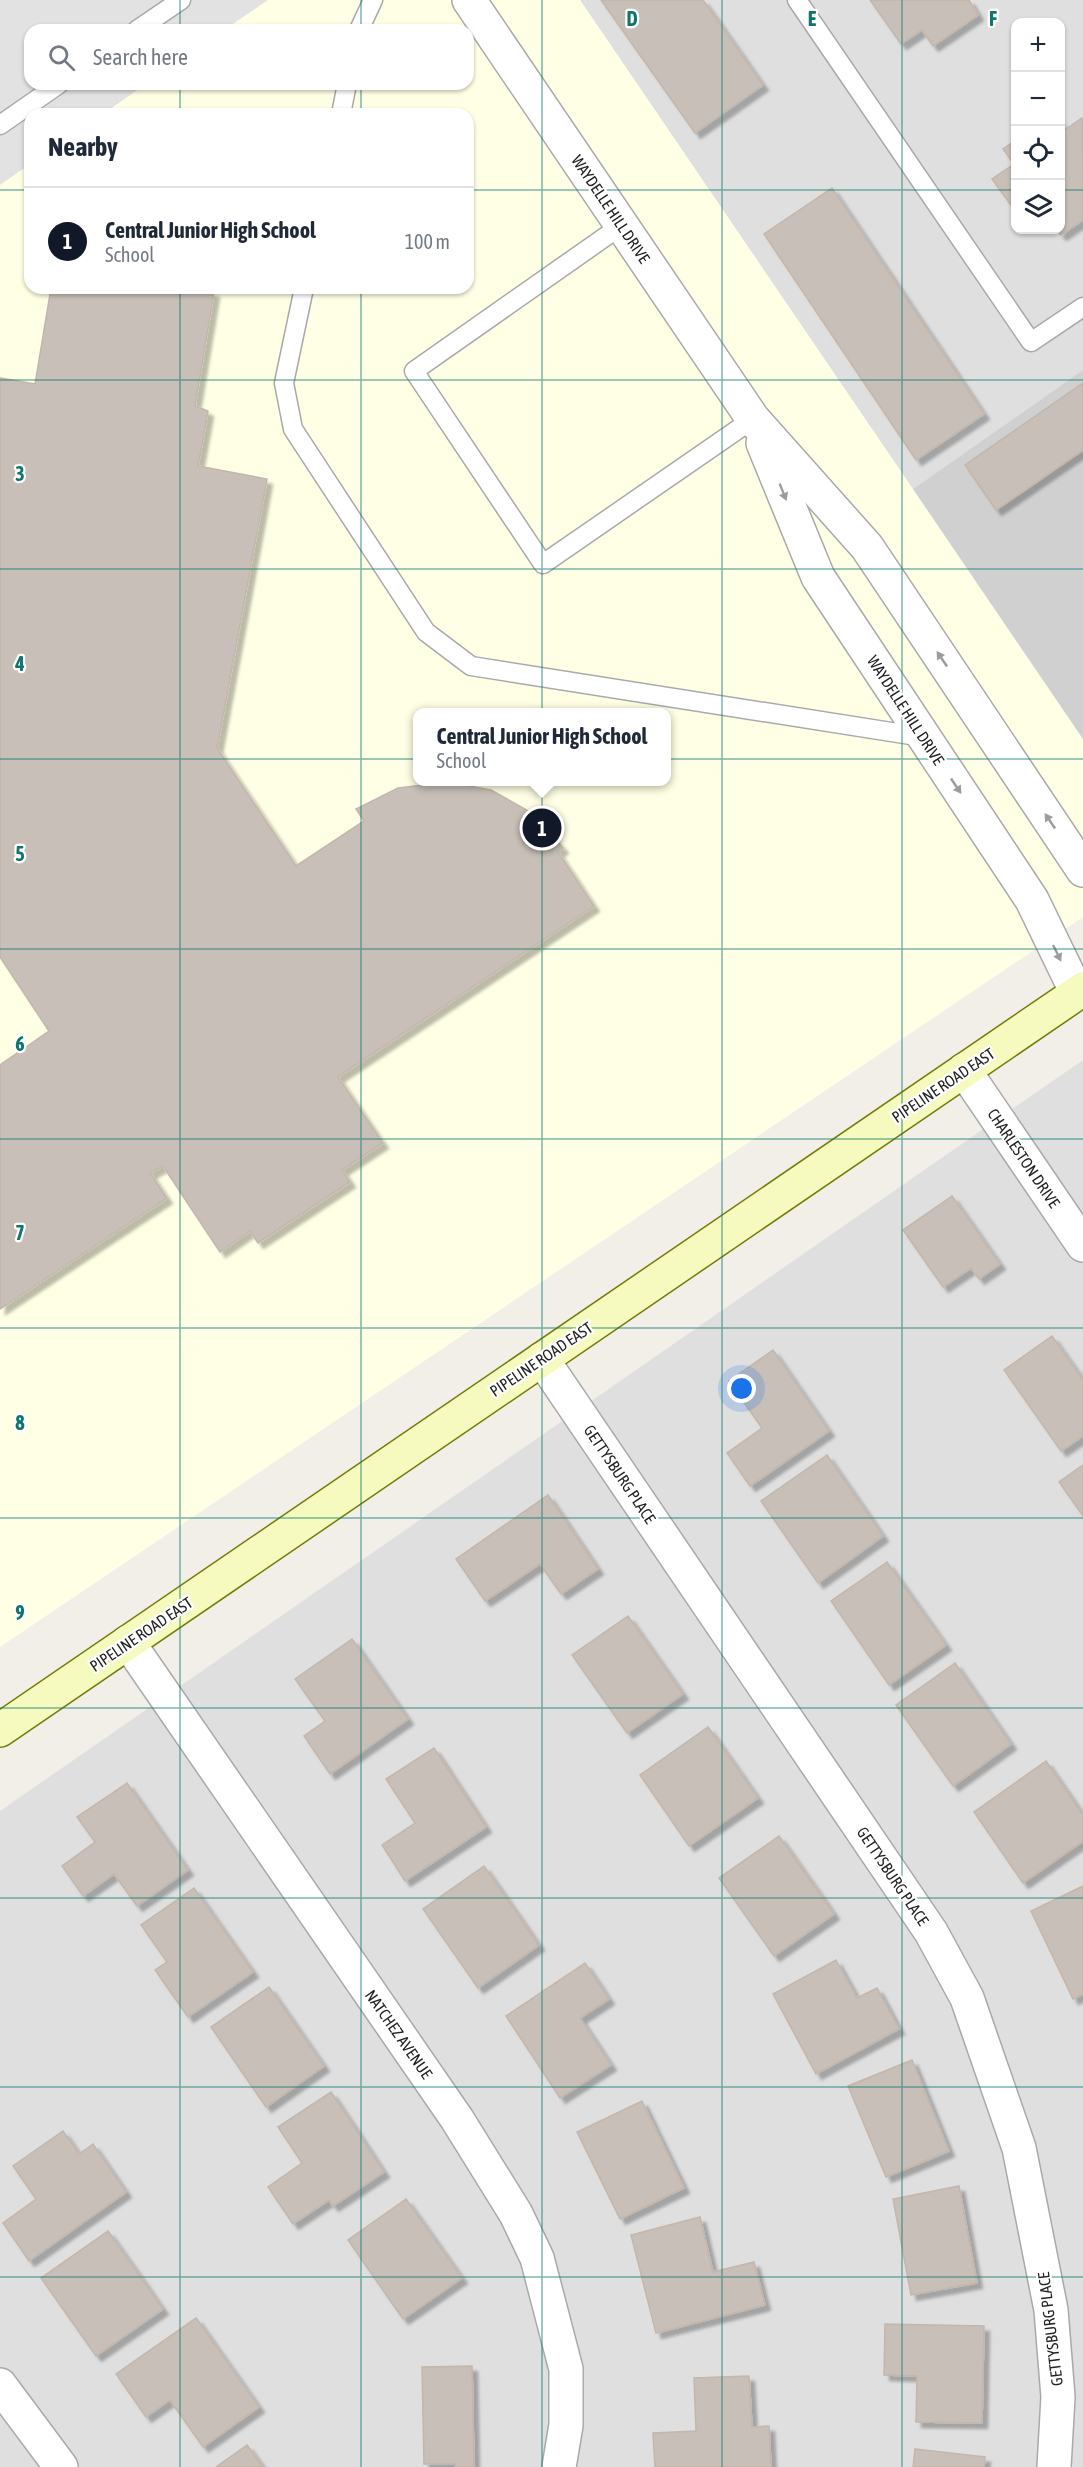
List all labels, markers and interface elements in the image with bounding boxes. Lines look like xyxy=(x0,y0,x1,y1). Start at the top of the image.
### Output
text: D xyxy=(626,7,638,30)
text: E xyxy=(808,7,817,30)
text: F xyxy=(989,7,997,30)
map controls xyxy=(1011,18,1065,234)
button: + xyxy=(1011,18,1065,72)
search box xyxy=(24,24,474,90)
icon: search xyxy=(45,41,78,74)
text: Search here xyxy=(93,44,188,70)
button: − xyxy=(1011,72,1065,126)
button: locate xyxy=(1011,126,1065,180)
text: Nearby xyxy=(48,132,118,162)
street label: WAYDELLE HILL DRIVE xyxy=(568,152,654,267)
button: layers xyxy=(1011,180,1065,234)
text: Central Junior High School xyxy=(105,217,316,243)
text: 1 xyxy=(63,230,72,253)
text: 100 m xyxy=(405,230,450,253)
text: School xyxy=(105,243,155,266)
text: 3 xyxy=(15,462,25,485)
one-way arrow xyxy=(778,484,788,502)
text: 4 xyxy=(14,652,25,675)
street label: WAYDELLE HILL DRIVE xyxy=(864,652,948,768)
one-way arrow xyxy=(936,652,948,668)
popup xyxy=(413,708,671,786)
text: Central Junior High School xyxy=(437,723,647,749)
text: School xyxy=(437,749,486,772)
one-way arrow xyxy=(950,778,962,794)
pin: 1 xyxy=(522,806,562,850)
one-way arrow xyxy=(1044,814,1056,830)
text: 5 xyxy=(15,842,25,865)
one-way arrow xyxy=(1052,944,1062,961)
text: 6 xyxy=(15,1032,25,1055)
street label: PIPELINE ROAD EAST xyxy=(888,1044,998,1126)
street label: CHARLESTON DRIVE xyxy=(984,1105,1064,1211)
text: 7 xyxy=(15,1221,25,1244)
street label: PIPELINE ROAD EAST xyxy=(486,1318,596,1400)
your location xyxy=(727,1374,756,1403)
text: 8 xyxy=(15,1411,25,1434)
street label: GETTYSBURG PLACE xyxy=(580,1421,660,1527)
street label: PIPELINE ROAD EAST xyxy=(86,1593,196,1675)
text: 9 xyxy=(15,1601,25,1624)
street label: GETTYSBURG PLACE xyxy=(853,1823,933,1929)
street label: NATCHEZ AVENUE xyxy=(362,1986,436,2082)
street label: GETTYSBURG PLACE xyxy=(1034,2271,1066,2387)

